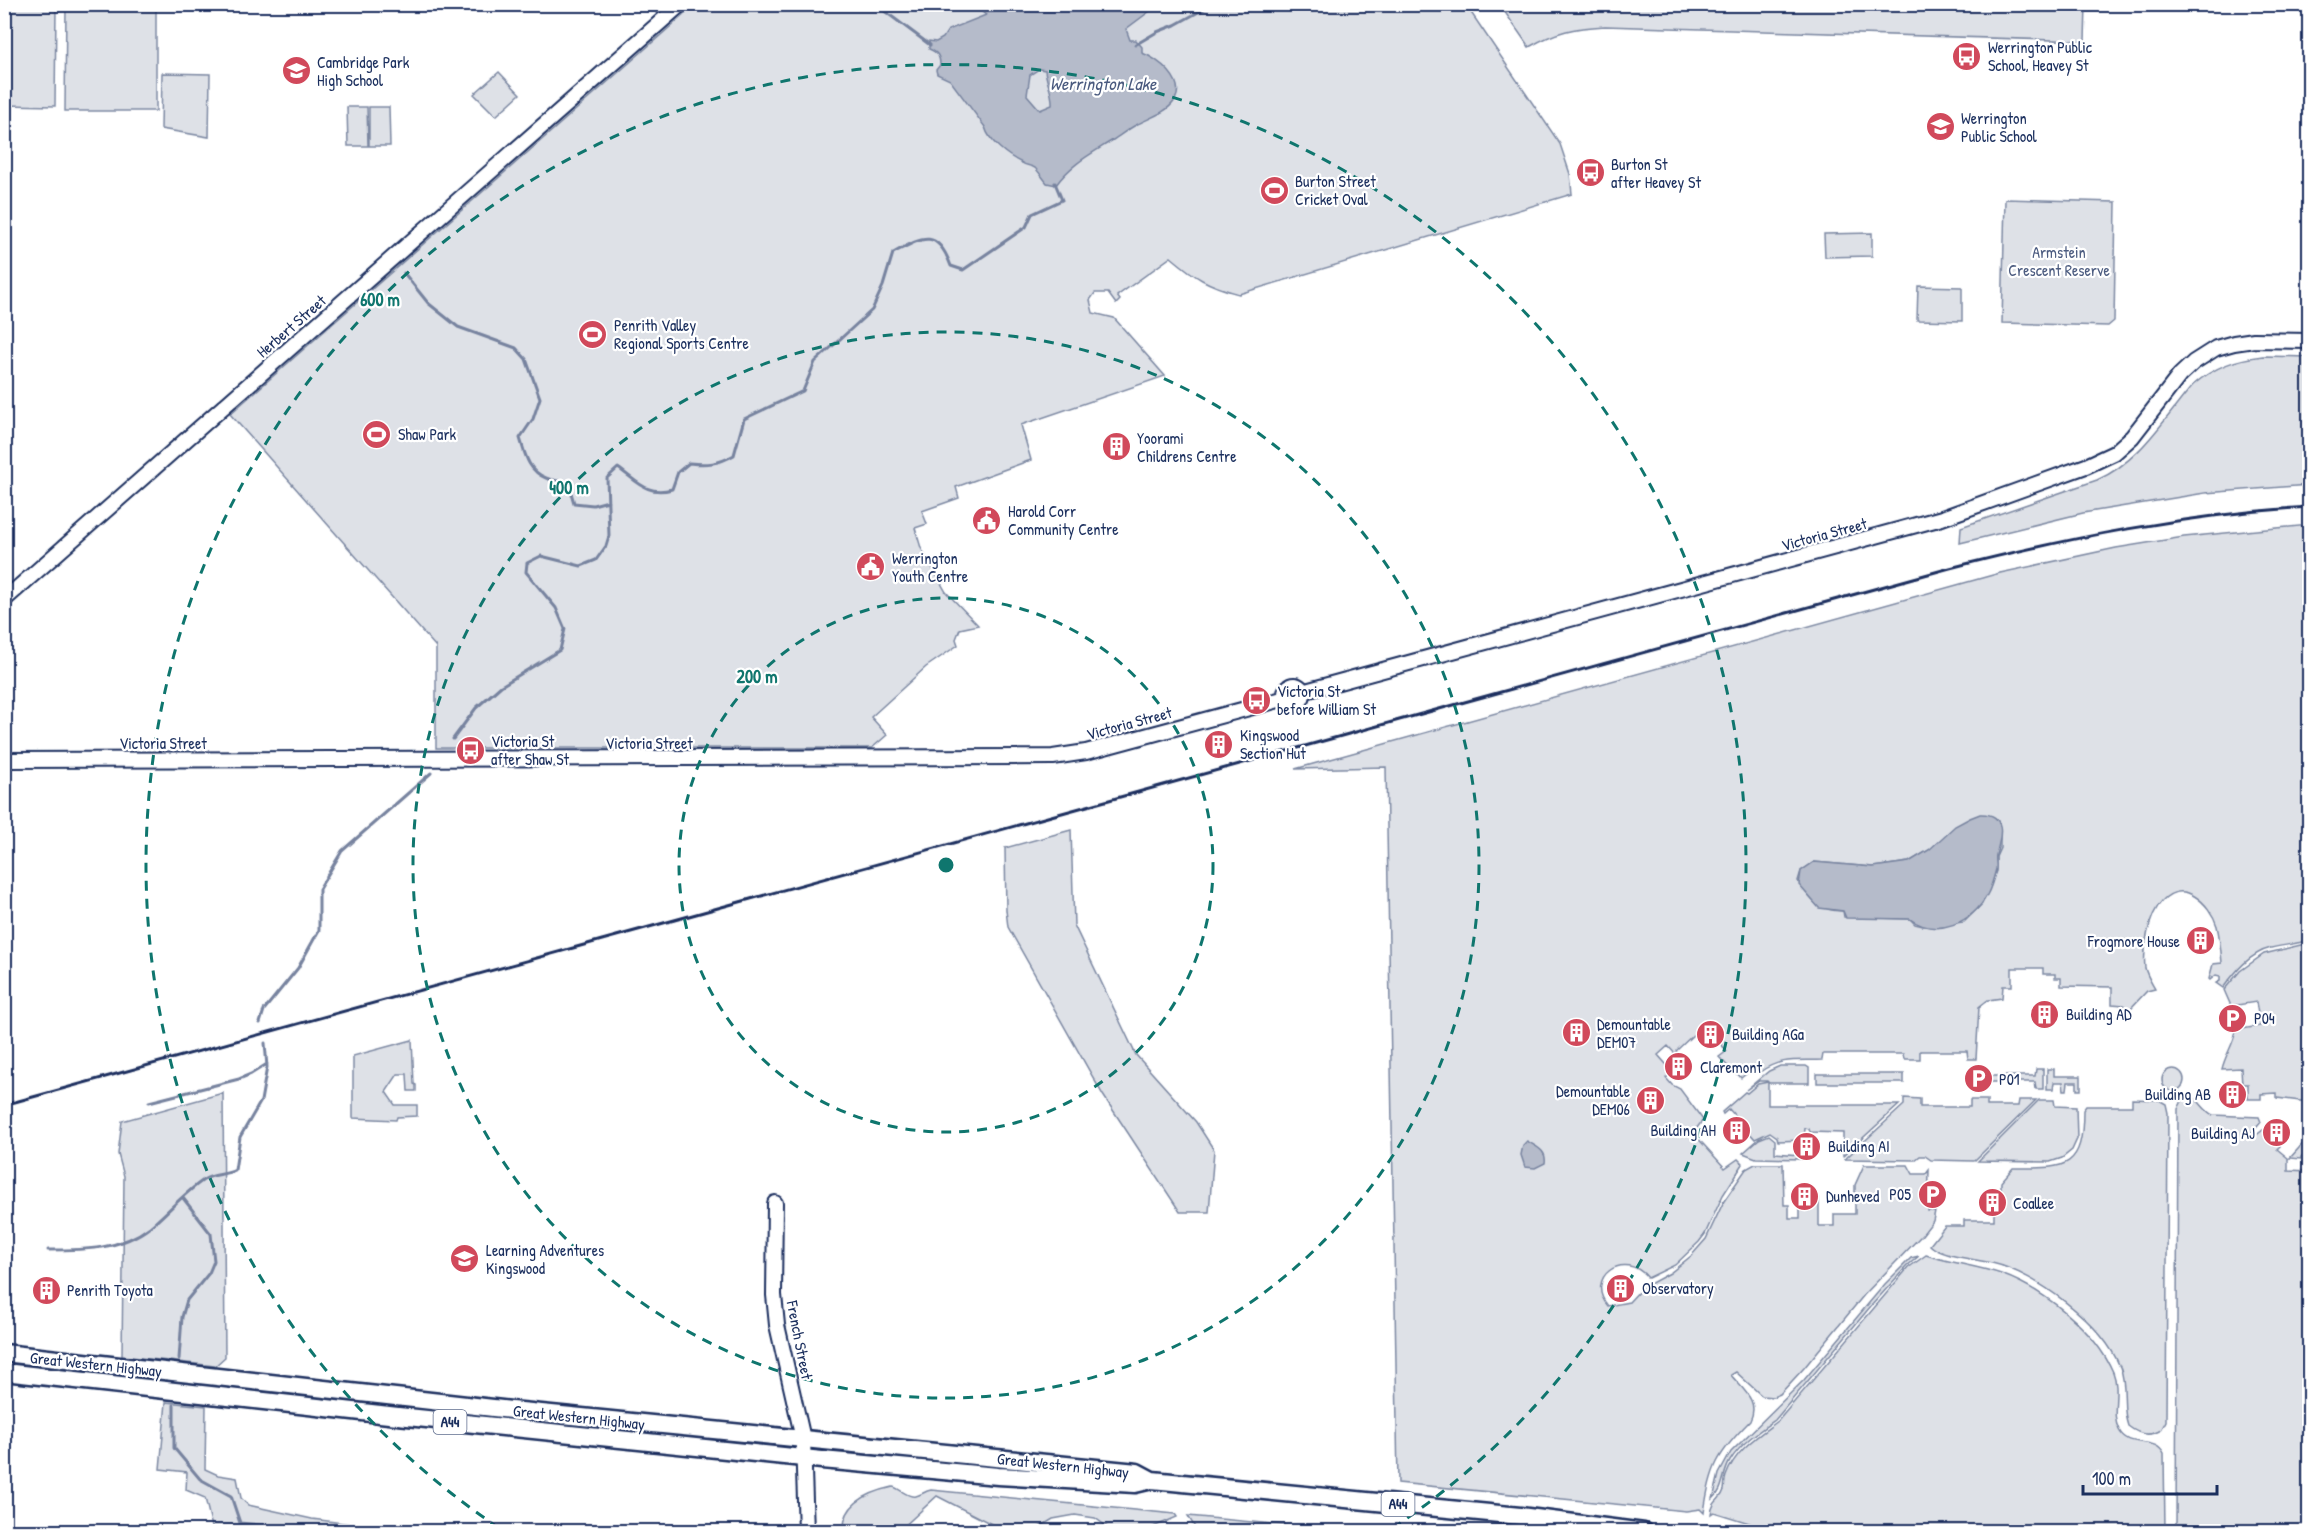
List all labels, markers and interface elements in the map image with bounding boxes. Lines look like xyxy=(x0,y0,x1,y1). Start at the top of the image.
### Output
place label: Werrington Public School, Heavey St xyxy=(1988,36,2093,76)
bus stop icon: Werrington Public School, Heavey St xyxy=(1951,40,1983,72)
place label: Cambridge Park High School xyxy=(317,51,410,91)
school or university icon: Cambridge Park High School xyxy=(280,55,312,87)
water label: Werrington Lake xyxy=(1050,71,1157,96)
place label: Werrington Public School xyxy=(1961,107,2038,147)
school or university icon: Werrington Public School xyxy=(1924,111,1956,143)
place label: Burton St after Heavey St xyxy=(1611,153,1701,193)
bus stop icon: Burton St after Heavey St xyxy=(1574,157,1606,189)
place label: Burton Street Cricket Oval xyxy=(1295,170,1376,210)
sports icon: Burton Street Cricket Oval xyxy=(1258,174,1290,206)
park label: Armstein Crescent Reserve xyxy=(2008,241,2110,281)
text: 600 m xyxy=(360,287,400,312)
street label: Herbert Street xyxy=(251,289,331,362)
place label: Penrith Valley Regional Sports Centre xyxy=(614,314,749,354)
sports icon: Penrith Valley Regional Sports Centre xyxy=(577,318,609,350)
sports icon: Shaw Park xyxy=(361,418,393,450)
place label: Shaw Park xyxy=(398,423,457,445)
place label: Yoorami Childrens Centre xyxy=(1137,427,1237,467)
building icon: Yoorami Childrens Centre xyxy=(1100,431,1132,463)
text: 400 m xyxy=(549,475,589,500)
place label: Harold Corr Community Centre xyxy=(1008,500,1119,540)
public building icon: Harold Corr Community Centre xyxy=(971,504,1003,536)
street label: Victoria Street xyxy=(1779,512,1870,556)
place label: Werrington Youth Centre xyxy=(892,547,969,587)
public building icon: Werrington Youth Centre xyxy=(855,551,887,583)
text: 200 m xyxy=(737,664,777,689)
place label: Victoria St before William St xyxy=(1277,680,1376,720)
bus stop icon: Victoria St before William St xyxy=(1240,684,1272,716)
street label: Victoria Street xyxy=(1084,701,1175,745)
place label: Kingswood Section Hut xyxy=(1240,724,1306,764)
building icon: Kingswood Section Hut xyxy=(1203,728,1235,760)
place label: Victoria St after Shaw St xyxy=(491,730,569,770)
street label: Victoria Street xyxy=(119,732,207,754)
street label: Victoria Street xyxy=(605,732,693,754)
bus stop icon: Victoria St after Shaw St xyxy=(454,734,486,766)
centre of rings xyxy=(936,855,956,875)
building icon: Frogmore House xyxy=(2185,925,2217,957)
place label: Frogmore House xyxy=(2087,930,2181,952)
building icon: Building AD xyxy=(2029,998,2061,1030)
parking icon: P04 xyxy=(2217,1002,2249,1034)
place label: Building AD xyxy=(2066,1003,2132,1025)
place label: P04 xyxy=(2254,1007,2275,1029)
place label: Demountable DEM07 xyxy=(1597,1013,1672,1053)
building icon: Demountable DEM07 xyxy=(1560,1017,1592,1049)
building icon: Building AGa xyxy=(1695,1018,1727,1050)
place label: Building AGa xyxy=(1732,1023,1804,1045)
building icon: Claremont xyxy=(1663,1051,1695,1083)
place label: Claremont xyxy=(1700,1056,1762,1078)
parking icon: P01 xyxy=(1962,1063,1994,1095)
place label: P01 xyxy=(1999,1068,2020,1090)
building icon: Building AB xyxy=(2216,1078,2248,1110)
place label: Demountable DEM06 xyxy=(1556,1080,1631,1120)
place label: Building AB xyxy=(2145,1083,2211,1105)
building icon: Demountable DEM06 xyxy=(1635,1084,1667,1116)
building icon: Building AH xyxy=(1721,1114,1753,1146)
building icon: Building AJ xyxy=(2260,1117,2292,1149)
place label: Building AH xyxy=(1650,1119,1716,1141)
place label: Building AJ xyxy=(2191,1122,2255,1144)
building icon: Building AI xyxy=(1791,1130,1823,1162)
place label: Building AI xyxy=(1828,1135,1890,1157)
parking icon: P05 xyxy=(1916,1178,1948,1210)
building icon: Dunheved xyxy=(1789,1180,1821,1212)
place label: P05 xyxy=(1889,1183,1911,1205)
place label: Dunheved xyxy=(1826,1185,1879,1207)
building icon: Coallee xyxy=(1976,1187,2008,1219)
place label: Coallee xyxy=(2013,1192,2055,1214)
place label: Learning Adventures Kingswood xyxy=(486,1239,604,1279)
school or university icon: Learning Adventures Kingswood xyxy=(449,1243,481,1275)
building icon: Observatory xyxy=(1605,1272,1637,1304)
building icon: Penrith Toyota xyxy=(30,1274,62,1306)
place label: Observatory xyxy=(1642,1277,1714,1299)
place label: Penrith Toyota xyxy=(67,1279,153,1301)
street label: French Street xyxy=(781,1298,818,1382)
street label: Great Western Highway xyxy=(29,1346,163,1382)
street label: Great Western Highway xyxy=(512,1399,646,1435)
road number: A44 xyxy=(434,1410,466,1434)
street label: Great Western Highway xyxy=(996,1447,1130,1483)
scale bar xyxy=(2083,1458,2216,1496)
text: 100 m xyxy=(2092,1466,2131,1491)
road number: A44 xyxy=(1382,1492,1414,1516)

